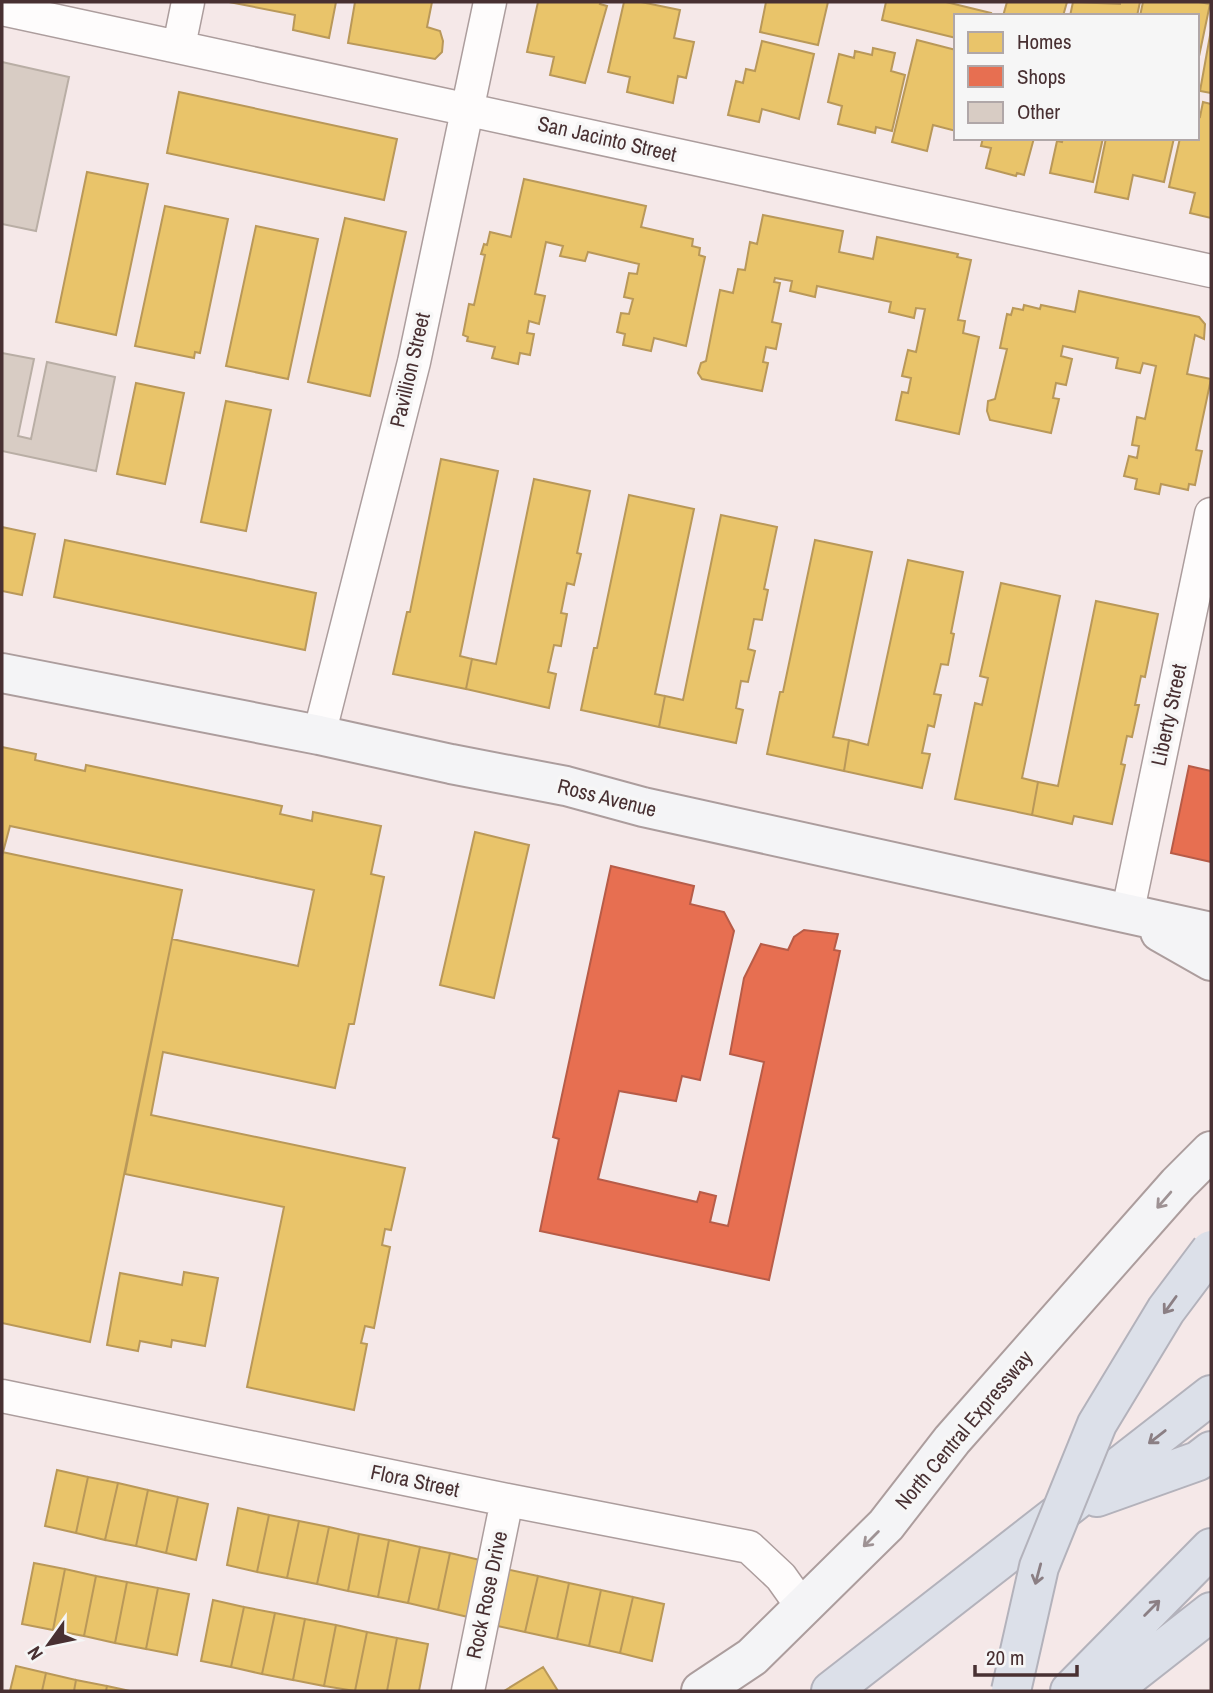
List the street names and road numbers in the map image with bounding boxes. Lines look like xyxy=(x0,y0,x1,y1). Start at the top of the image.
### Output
street label: San Jacinto Street xyxy=(535,108,680,169)
street label: Pavillion Street xyxy=(382,310,437,430)
street label: Liberty Street xyxy=(1144,661,1193,768)
street label: Ross Avenue xyxy=(555,771,660,824)
street label: North Central Expressway xyxy=(888,1343,1039,1516)
street label: Flora Street xyxy=(368,1457,462,1504)
street label: Rock Rose Drive xyxy=(459,1528,514,1662)

